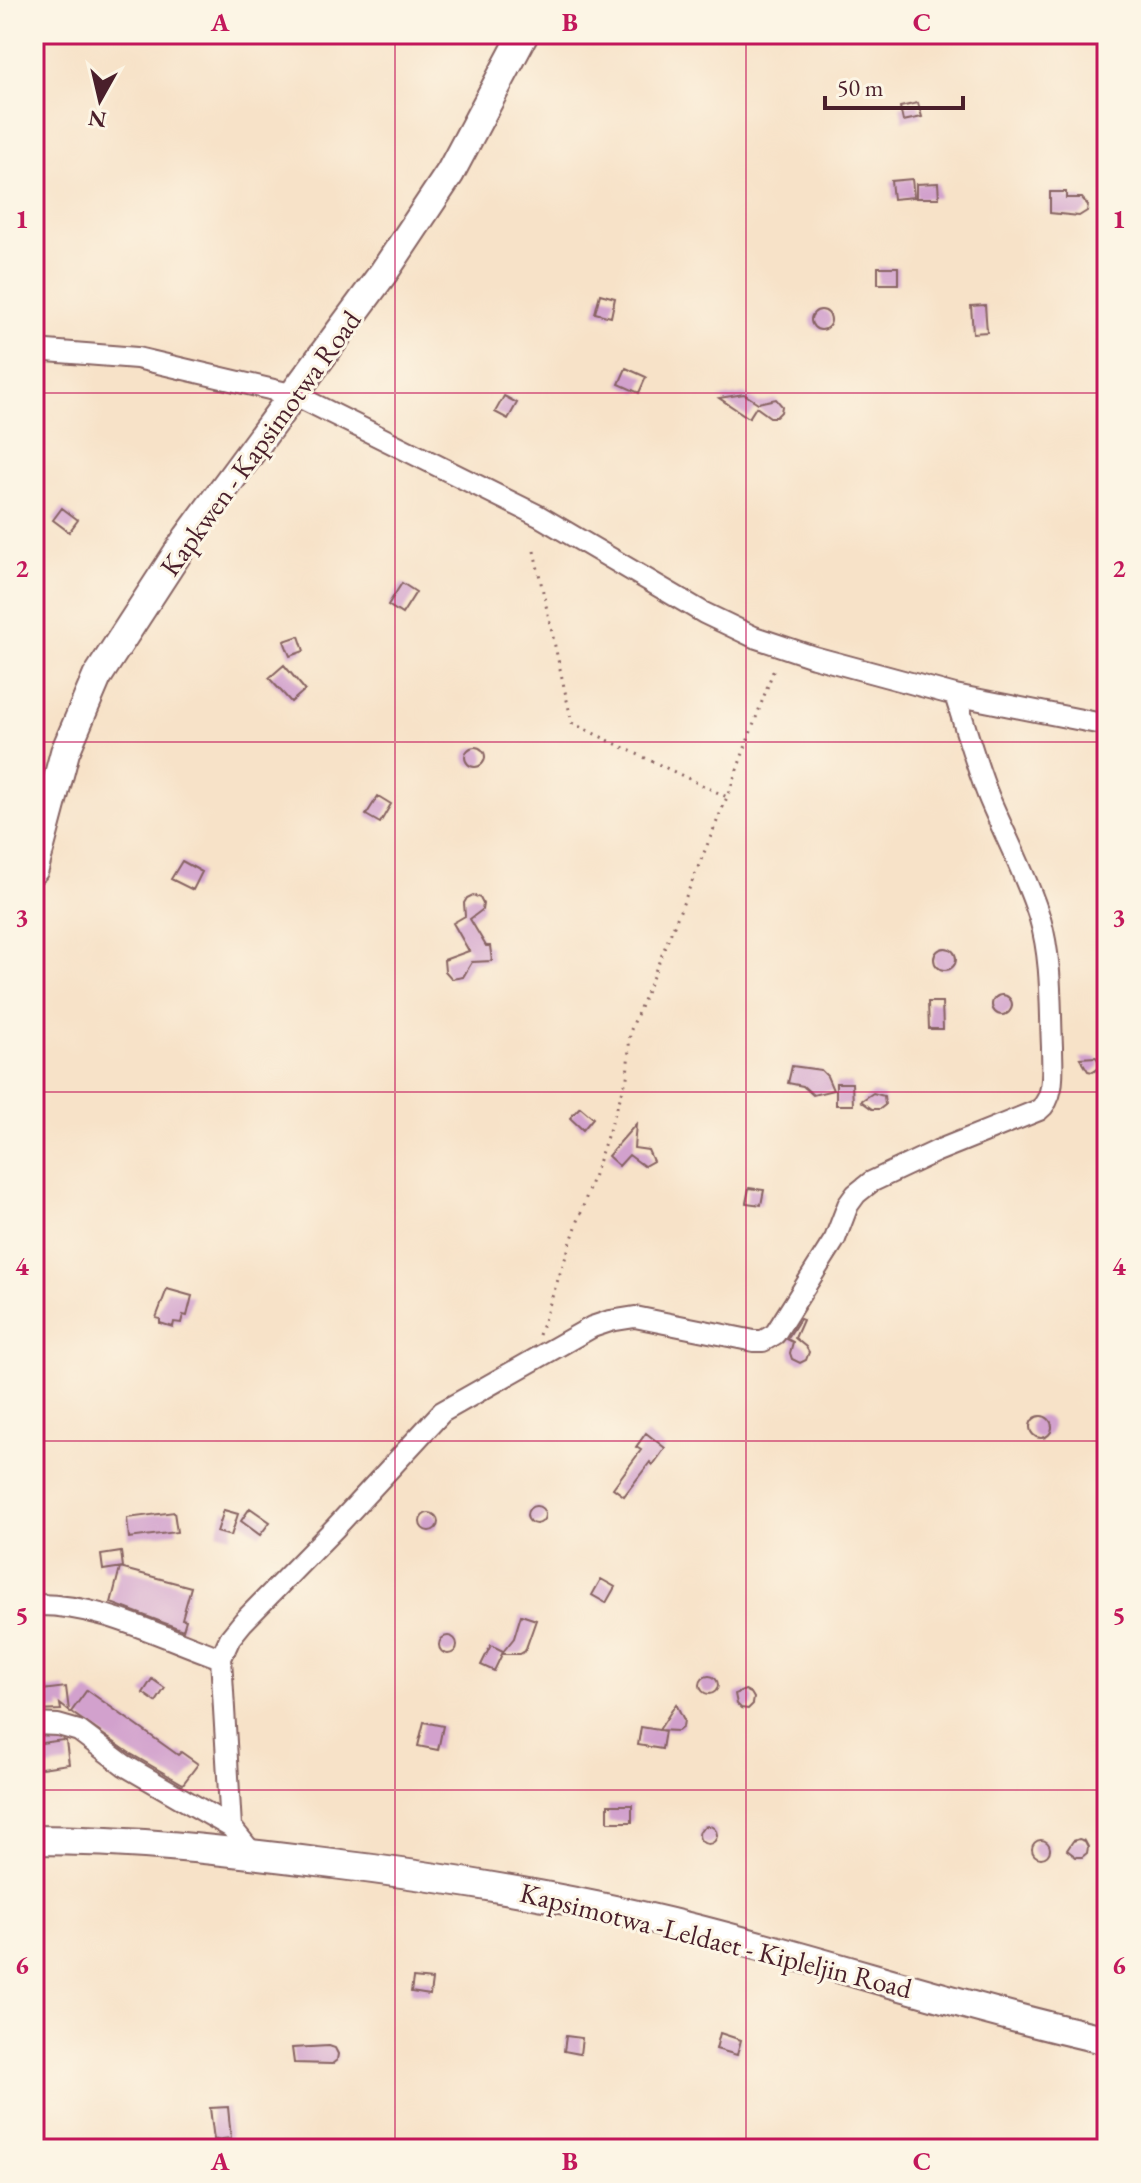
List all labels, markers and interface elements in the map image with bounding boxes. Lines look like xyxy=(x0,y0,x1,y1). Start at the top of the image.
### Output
text: A xyxy=(210,5,230,39)
text: B xyxy=(562,5,578,39)
text: C xyxy=(913,5,931,39)
north arrow xyxy=(60,60,140,140)
scale bar xyxy=(825,60,963,110)
text: 50 m xyxy=(837,72,884,103)
text: N xyxy=(86,104,108,135)
text: 1 xyxy=(15,202,29,236)
text: 1 xyxy=(1112,202,1126,236)
street label: Kapkwen - Kapsimotwa Road xyxy=(151,302,369,583)
text: 2 xyxy=(15,551,29,585)
text: 2 xyxy=(1112,551,1126,585)
text: 3 xyxy=(15,900,29,934)
text: 3 xyxy=(1112,900,1126,934)
text: 4 xyxy=(15,1249,29,1283)
text: 4 xyxy=(1112,1249,1126,1283)
text: 5 xyxy=(15,1598,29,1632)
text: 5 xyxy=(1112,1598,1126,1632)
street label: Kapsimotwa -Leldaet - Kipleljin Road xyxy=(516,1874,917,2006)
text: 6 xyxy=(15,1948,29,1982)
text: 6 xyxy=(1112,1948,1126,1982)
text: A xyxy=(210,2144,230,2178)
text: B xyxy=(562,2144,578,2178)
text: C xyxy=(913,2144,931,2178)

